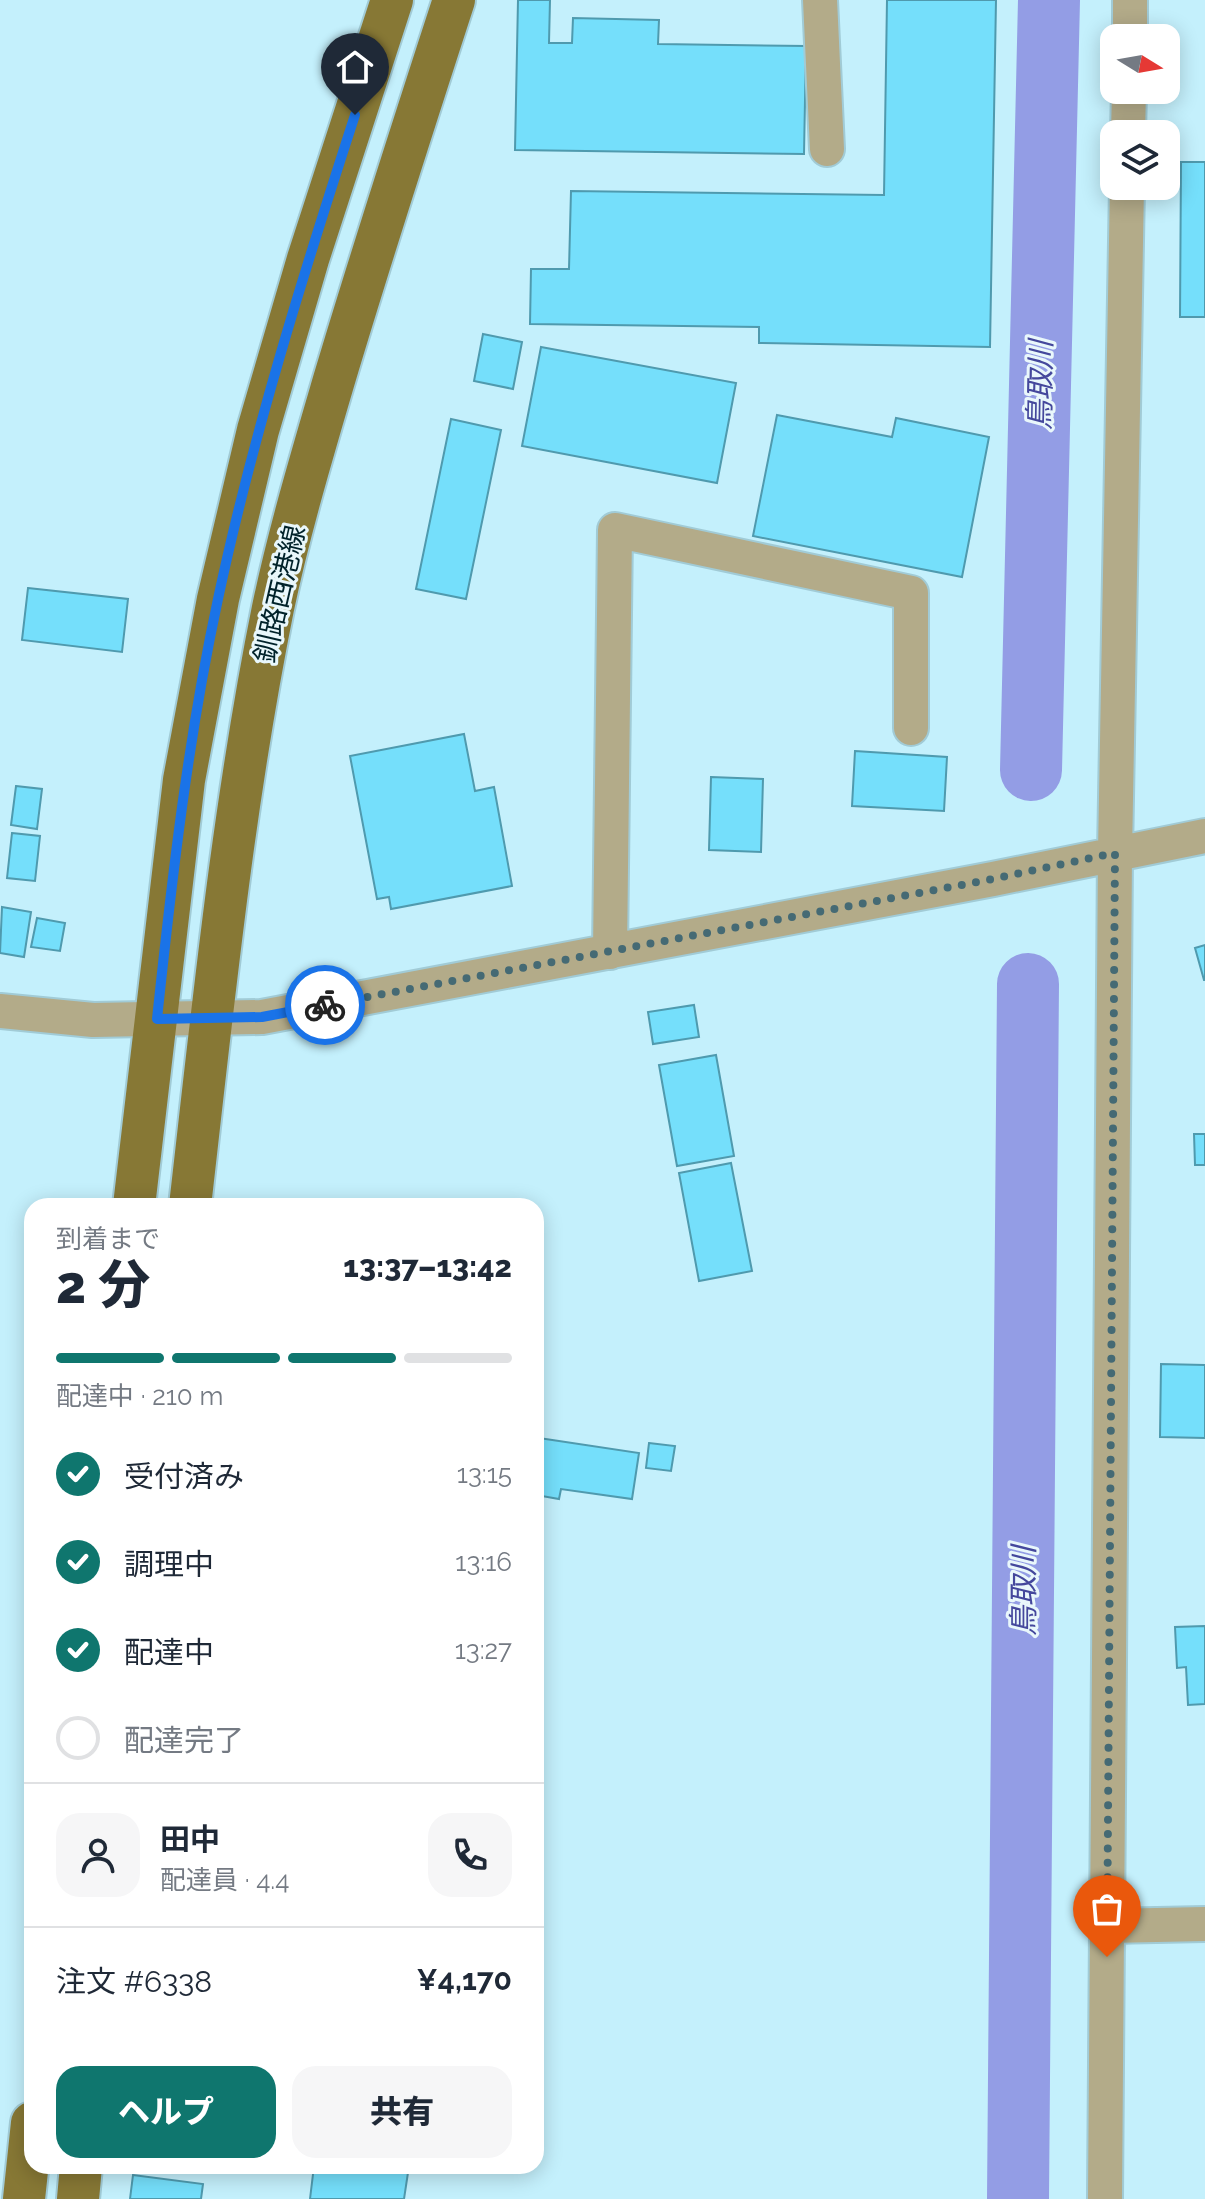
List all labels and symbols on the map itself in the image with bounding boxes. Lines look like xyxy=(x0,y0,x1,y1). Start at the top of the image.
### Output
north arrow xyxy=(1100,24,1180,104)
pin xyxy=(321,33,389,115)
water label: 鳥取川 xyxy=(1022,337,1058,430)
street label: 釧路西港線 xyxy=(248,522,312,666)
courier xyxy=(285,965,365,1045)
water label: 鳥取川 xyxy=(1006,1543,1041,1636)
pin xyxy=(1073,1875,1141,1957)

